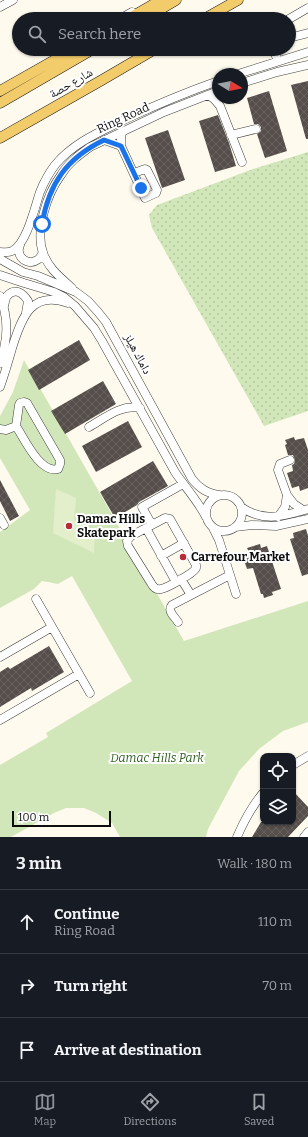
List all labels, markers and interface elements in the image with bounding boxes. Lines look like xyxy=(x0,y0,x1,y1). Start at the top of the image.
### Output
search box xyxy=(12,12,296,56)
icon: search xyxy=(26,23,48,45)
text: Search here xyxy=(58,25,141,43)
street label: شارع حصة xyxy=(47,65,96,102)
north arrow xyxy=(212,68,248,104)
street label: Ring Road xyxy=(95,100,151,136)
route end xyxy=(132,179,150,197)
route start xyxy=(33,215,51,233)
street label: داماك هيلز xyxy=(121,331,154,377)
place label: Damac Hills Skatepark xyxy=(77,512,145,540)
marker: Damac Hills Skatepark xyxy=(64,521,74,531)
place label: Carrefour Market xyxy=(191,550,290,564)
marker: Carrefour Market xyxy=(178,552,188,562)
park label: Damac Hills Park xyxy=(110,751,204,765)
map controls xyxy=(260,753,296,825)
button: locate xyxy=(260,753,296,789)
button: layers xyxy=(260,789,296,825)
scale bar xyxy=(12,809,111,828)
text: 100 m xyxy=(18,811,49,824)
text: 3 min xyxy=(16,853,61,874)
text: Walk · 180 m xyxy=(217,856,292,871)
text: Continue xyxy=(54,905,120,923)
icon: ahead xyxy=(16,911,38,933)
text: 110 m xyxy=(258,914,292,929)
text: Ring Road xyxy=(54,923,115,938)
icon: right xyxy=(16,975,38,997)
text: Turn right xyxy=(54,977,127,995)
text: 70 m xyxy=(262,978,292,993)
icon: arrive xyxy=(16,1039,38,1061)
text: Arrive at destination xyxy=(54,1041,201,1059)
tab: Map xyxy=(34,1091,56,1128)
tab: Directions xyxy=(124,1091,176,1128)
tab: Saved xyxy=(244,1091,274,1128)

